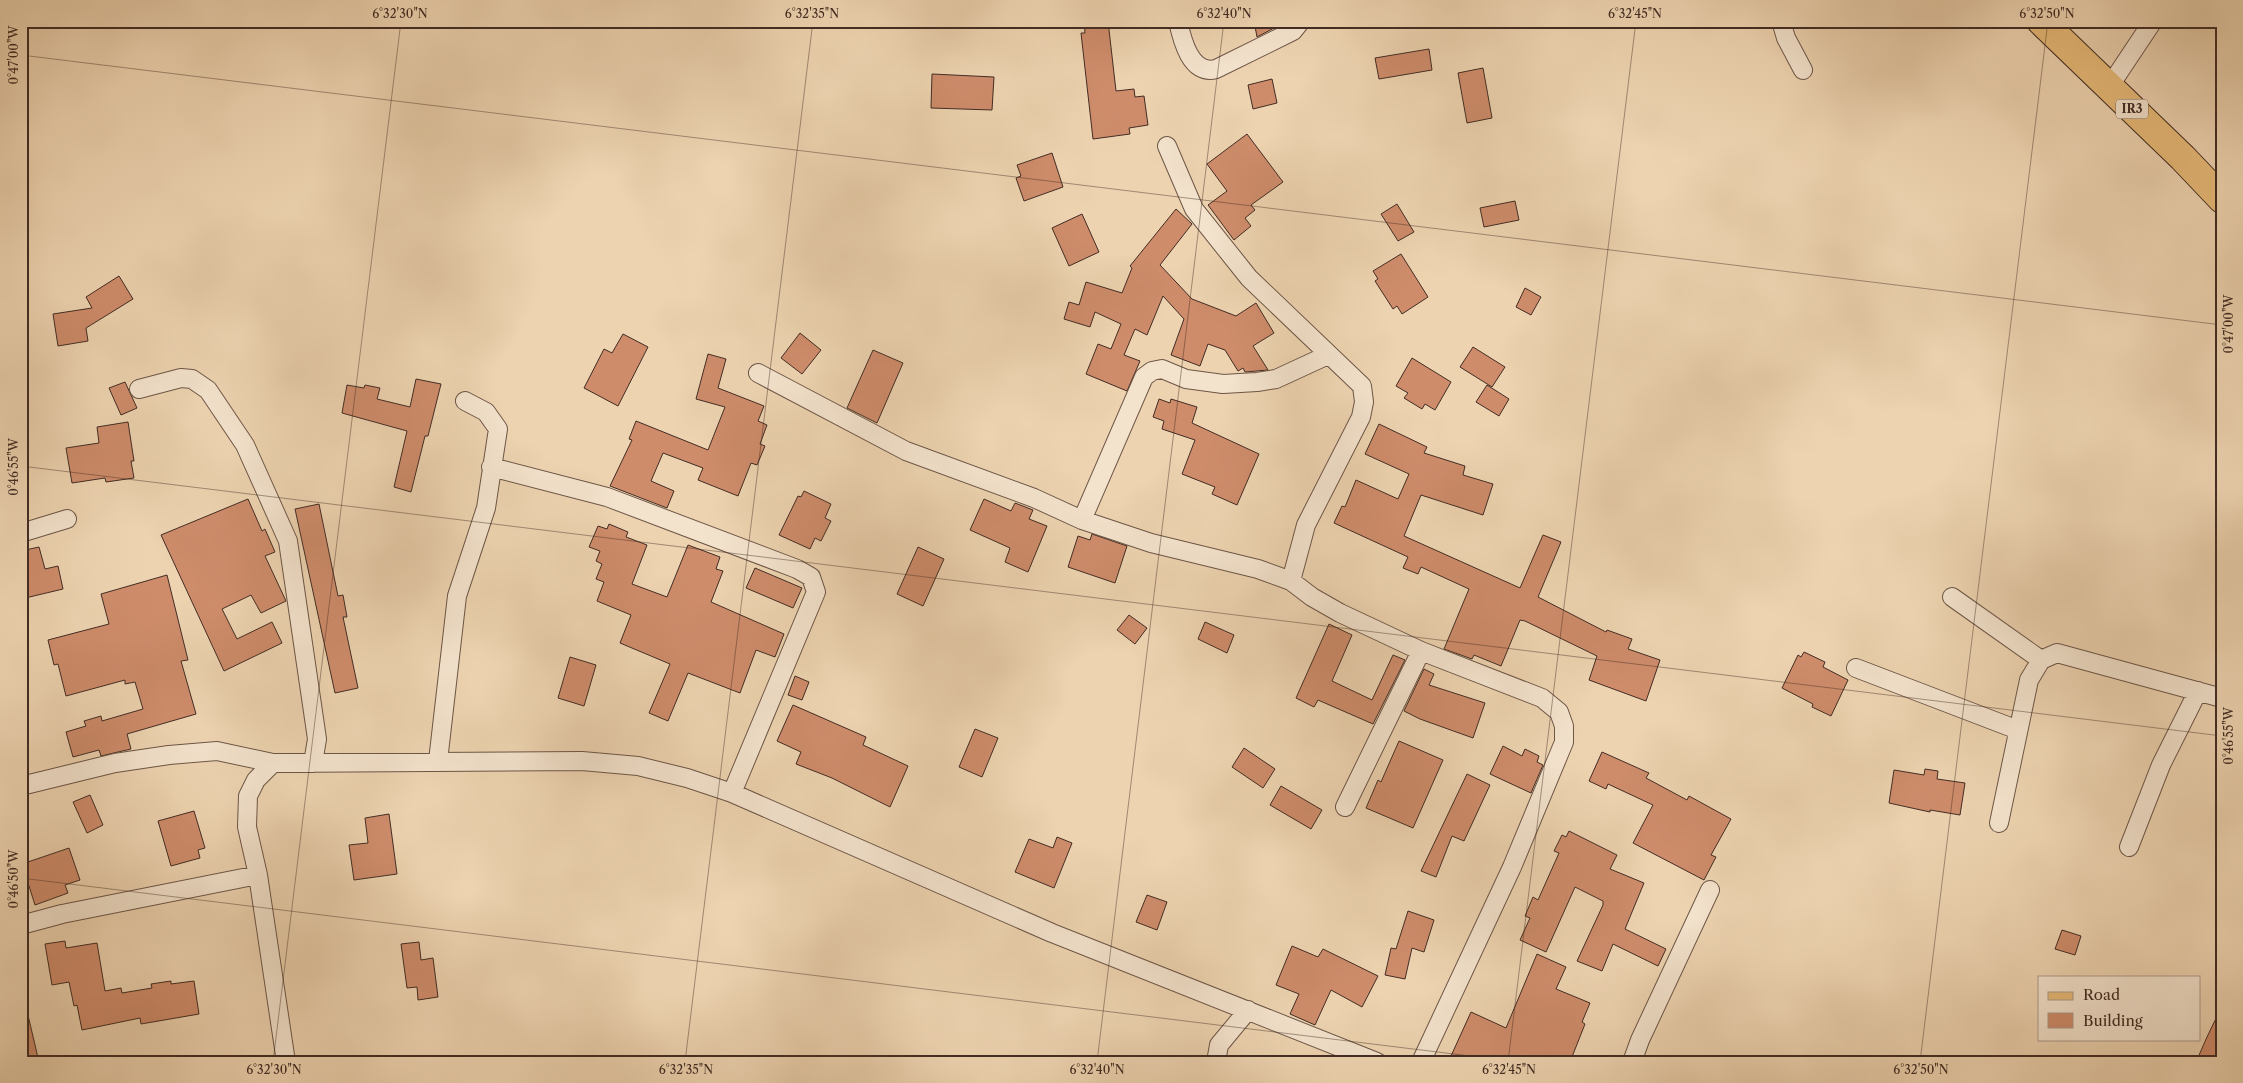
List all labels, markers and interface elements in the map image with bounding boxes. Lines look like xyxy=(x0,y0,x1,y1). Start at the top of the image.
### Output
text: 6°32'30"N xyxy=(372,6,428,21)
text: 6°32'35"N xyxy=(785,6,839,21)
text: 6°32'40"N xyxy=(1196,6,1252,21)
text: 6°32'45"N xyxy=(1608,6,1662,21)
text: 6°32'50"N xyxy=(2019,6,2075,21)
text: 0°47'00"W xyxy=(6,25,21,85)
road number: IR3 xyxy=(2116,100,2148,118)
text: 0°47'00"W xyxy=(2221,294,2236,354)
text: 0°46'55"W xyxy=(6,437,21,496)
text: 0°46'55"W xyxy=(2221,706,2236,765)
text: 0°46'50"W xyxy=(6,849,21,908)
legend xyxy=(2038,976,2200,1040)
text: Road xyxy=(2083,985,2120,1004)
text: Building xyxy=(2083,1011,2143,1030)
text: 6°32'30"N xyxy=(246,1062,302,1077)
text: 6°32'35"N xyxy=(659,1062,713,1077)
text: 6°32'40"N xyxy=(1069,1062,1125,1077)
text: 6°32'45"N xyxy=(1482,1062,1536,1077)
text: 6°32'50"N xyxy=(1893,1062,1949,1077)

